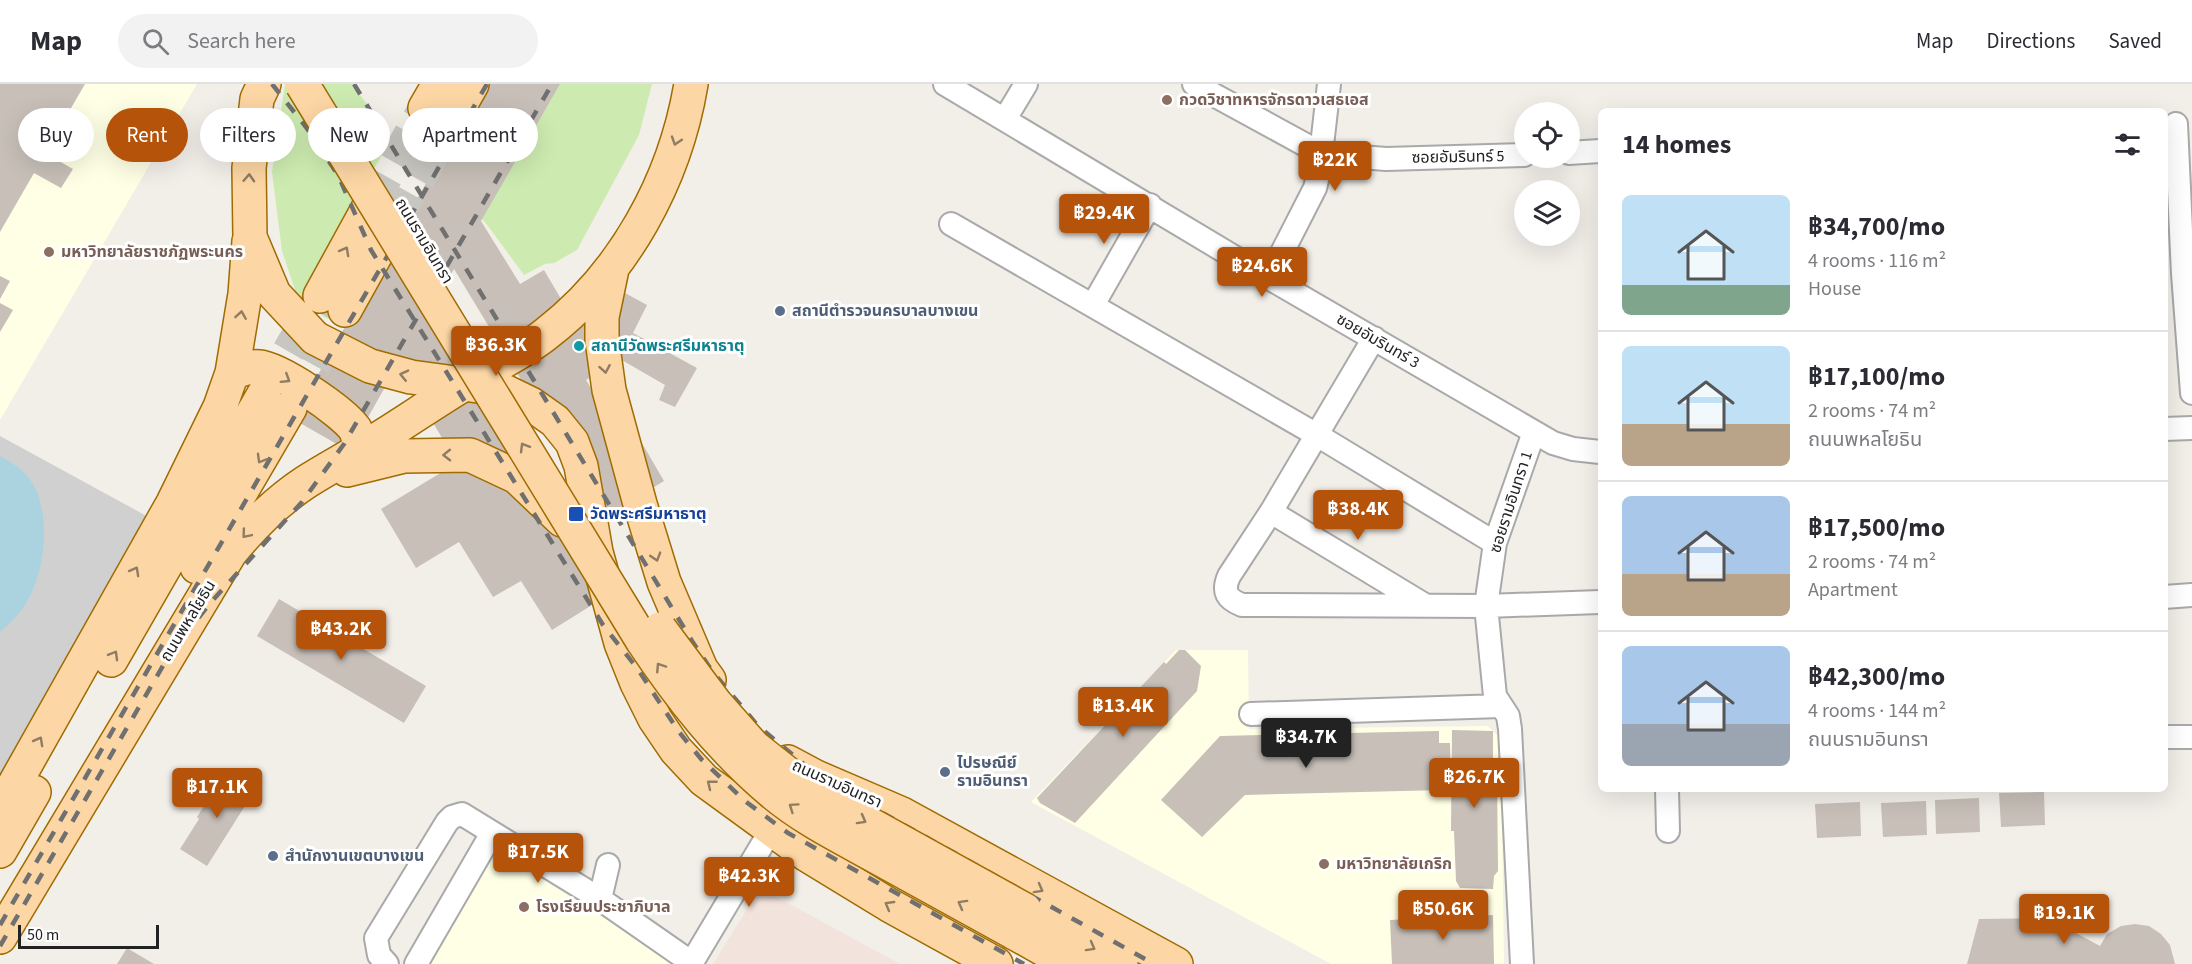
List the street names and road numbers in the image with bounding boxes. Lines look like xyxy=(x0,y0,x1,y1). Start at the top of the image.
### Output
street label: ซอยอัมรินทร์ 5 xyxy=(1411,145,1505,169)
street label: ถนนรามอินทรา xyxy=(390,194,458,288)
street label: ซอยอัมรินทร์ 3 xyxy=(1332,308,1424,374)
street label: ซอยรามอินทรา 1 xyxy=(1484,448,1538,556)
street label: ถนนพหลโยธิน xyxy=(155,576,221,666)
street label: ถนนรามอินทรา xyxy=(788,754,886,814)

